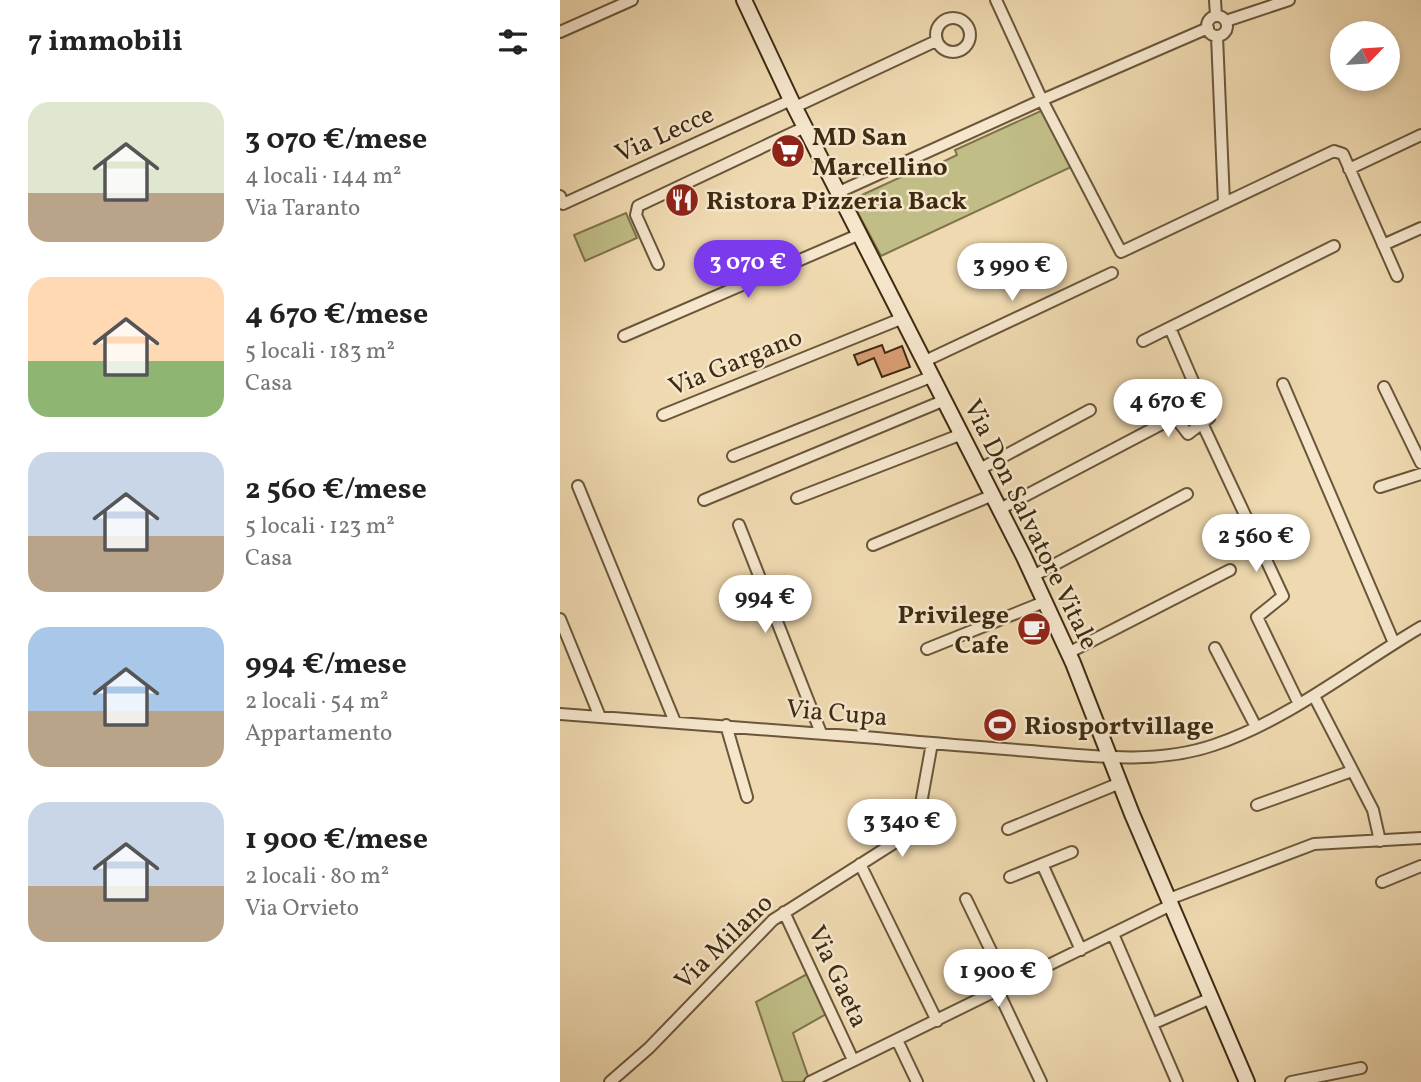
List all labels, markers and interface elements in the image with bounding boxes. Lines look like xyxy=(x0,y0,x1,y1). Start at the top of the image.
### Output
text: 7 immobili xyxy=(28,21,183,63)
north arrow xyxy=(1330,21,1400,91)
map controls xyxy=(1330,21,1400,91)
icon: filters xyxy=(494,23,532,61)
street label: Via Lecce xyxy=(610,97,720,173)
text: 3 070 €/mese xyxy=(245,119,427,161)
place label: MD San Marcellino xyxy=(812,120,948,186)
icon: home xyxy=(84,130,168,214)
supermarket icon: MD San Marcellino xyxy=(769,132,807,170)
text: 4 locali · 144 m² xyxy=(245,161,402,193)
restaurant icon: Ristora Pizzeria Back xyxy=(663,181,701,219)
place label: Ristora Pizzeria Back xyxy=(706,184,967,220)
text: Via Taranto xyxy=(245,193,360,225)
pin: 3 070 € xyxy=(683,240,813,300)
pin: 3 990 € xyxy=(947,244,1077,303)
text: 3 070 € xyxy=(710,247,786,279)
text: 3 990 € xyxy=(973,250,1051,282)
text: 4 670 €/mese xyxy=(245,294,428,336)
icon: home xyxy=(84,305,168,389)
street label: Via Gargano xyxy=(664,320,808,406)
text: 5 locali · 183 m² xyxy=(245,336,395,368)
text: Casa xyxy=(245,368,293,400)
pin: 4 670 € xyxy=(1103,380,1233,439)
text: 4 670 € xyxy=(1129,386,1207,418)
street label: Via Don Salvatore Vitale xyxy=(954,394,1106,656)
text: 2 560 €/mese xyxy=(245,469,427,511)
icon: home xyxy=(84,480,168,564)
text: 5 locali · 123 m² xyxy=(245,511,395,543)
pin: 2 560 € xyxy=(1191,514,1321,574)
text: 2 560 € xyxy=(1218,521,1294,553)
text: Casa xyxy=(245,543,293,575)
pin: 994 € xyxy=(716,576,814,635)
text: 994 € xyxy=(735,582,795,614)
place label: Privilege Cafe xyxy=(898,598,1009,664)
cafe icon: Privilege Cafe xyxy=(1015,610,1053,648)
text: 994 €/mese xyxy=(245,644,407,686)
icon: home xyxy=(84,655,168,739)
text: 2 locali · 54 m² xyxy=(245,686,389,718)
street label: Via Cupa xyxy=(784,692,889,736)
sports icon: Riosportvillage xyxy=(981,706,1019,744)
place label: Riosportvillage xyxy=(1024,709,1214,745)
text: Appartamento xyxy=(245,718,392,750)
pin: 3 340 € xyxy=(837,800,967,859)
text: 3 340 € xyxy=(863,806,941,838)
text: 1 900 €/mese xyxy=(245,819,428,861)
icon: home xyxy=(84,830,168,914)
text: 2 locali · 80 m² xyxy=(245,861,389,893)
street label: Via Milano xyxy=(667,886,782,999)
text: Via Orvieto xyxy=(245,893,359,925)
street label: Via Gaeta xyxy=(798,920,877,1034)
pin: 1 900 € xyxy=(933,950,1063,1009)
text: 1 900 € xyxy=(960,956,1036,988)

